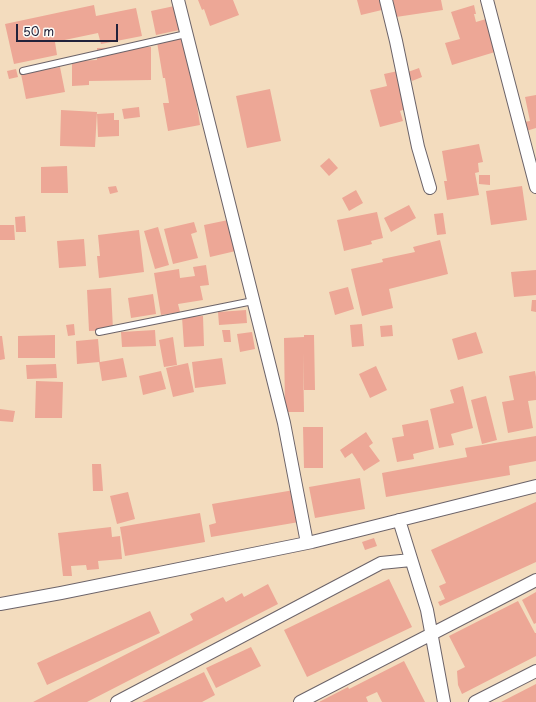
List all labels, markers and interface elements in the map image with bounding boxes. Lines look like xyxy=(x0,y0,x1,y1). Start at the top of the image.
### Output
scale bar xyxy=(18,16,120,42)
text: 50 m xyxy=(23,22,54,40)

